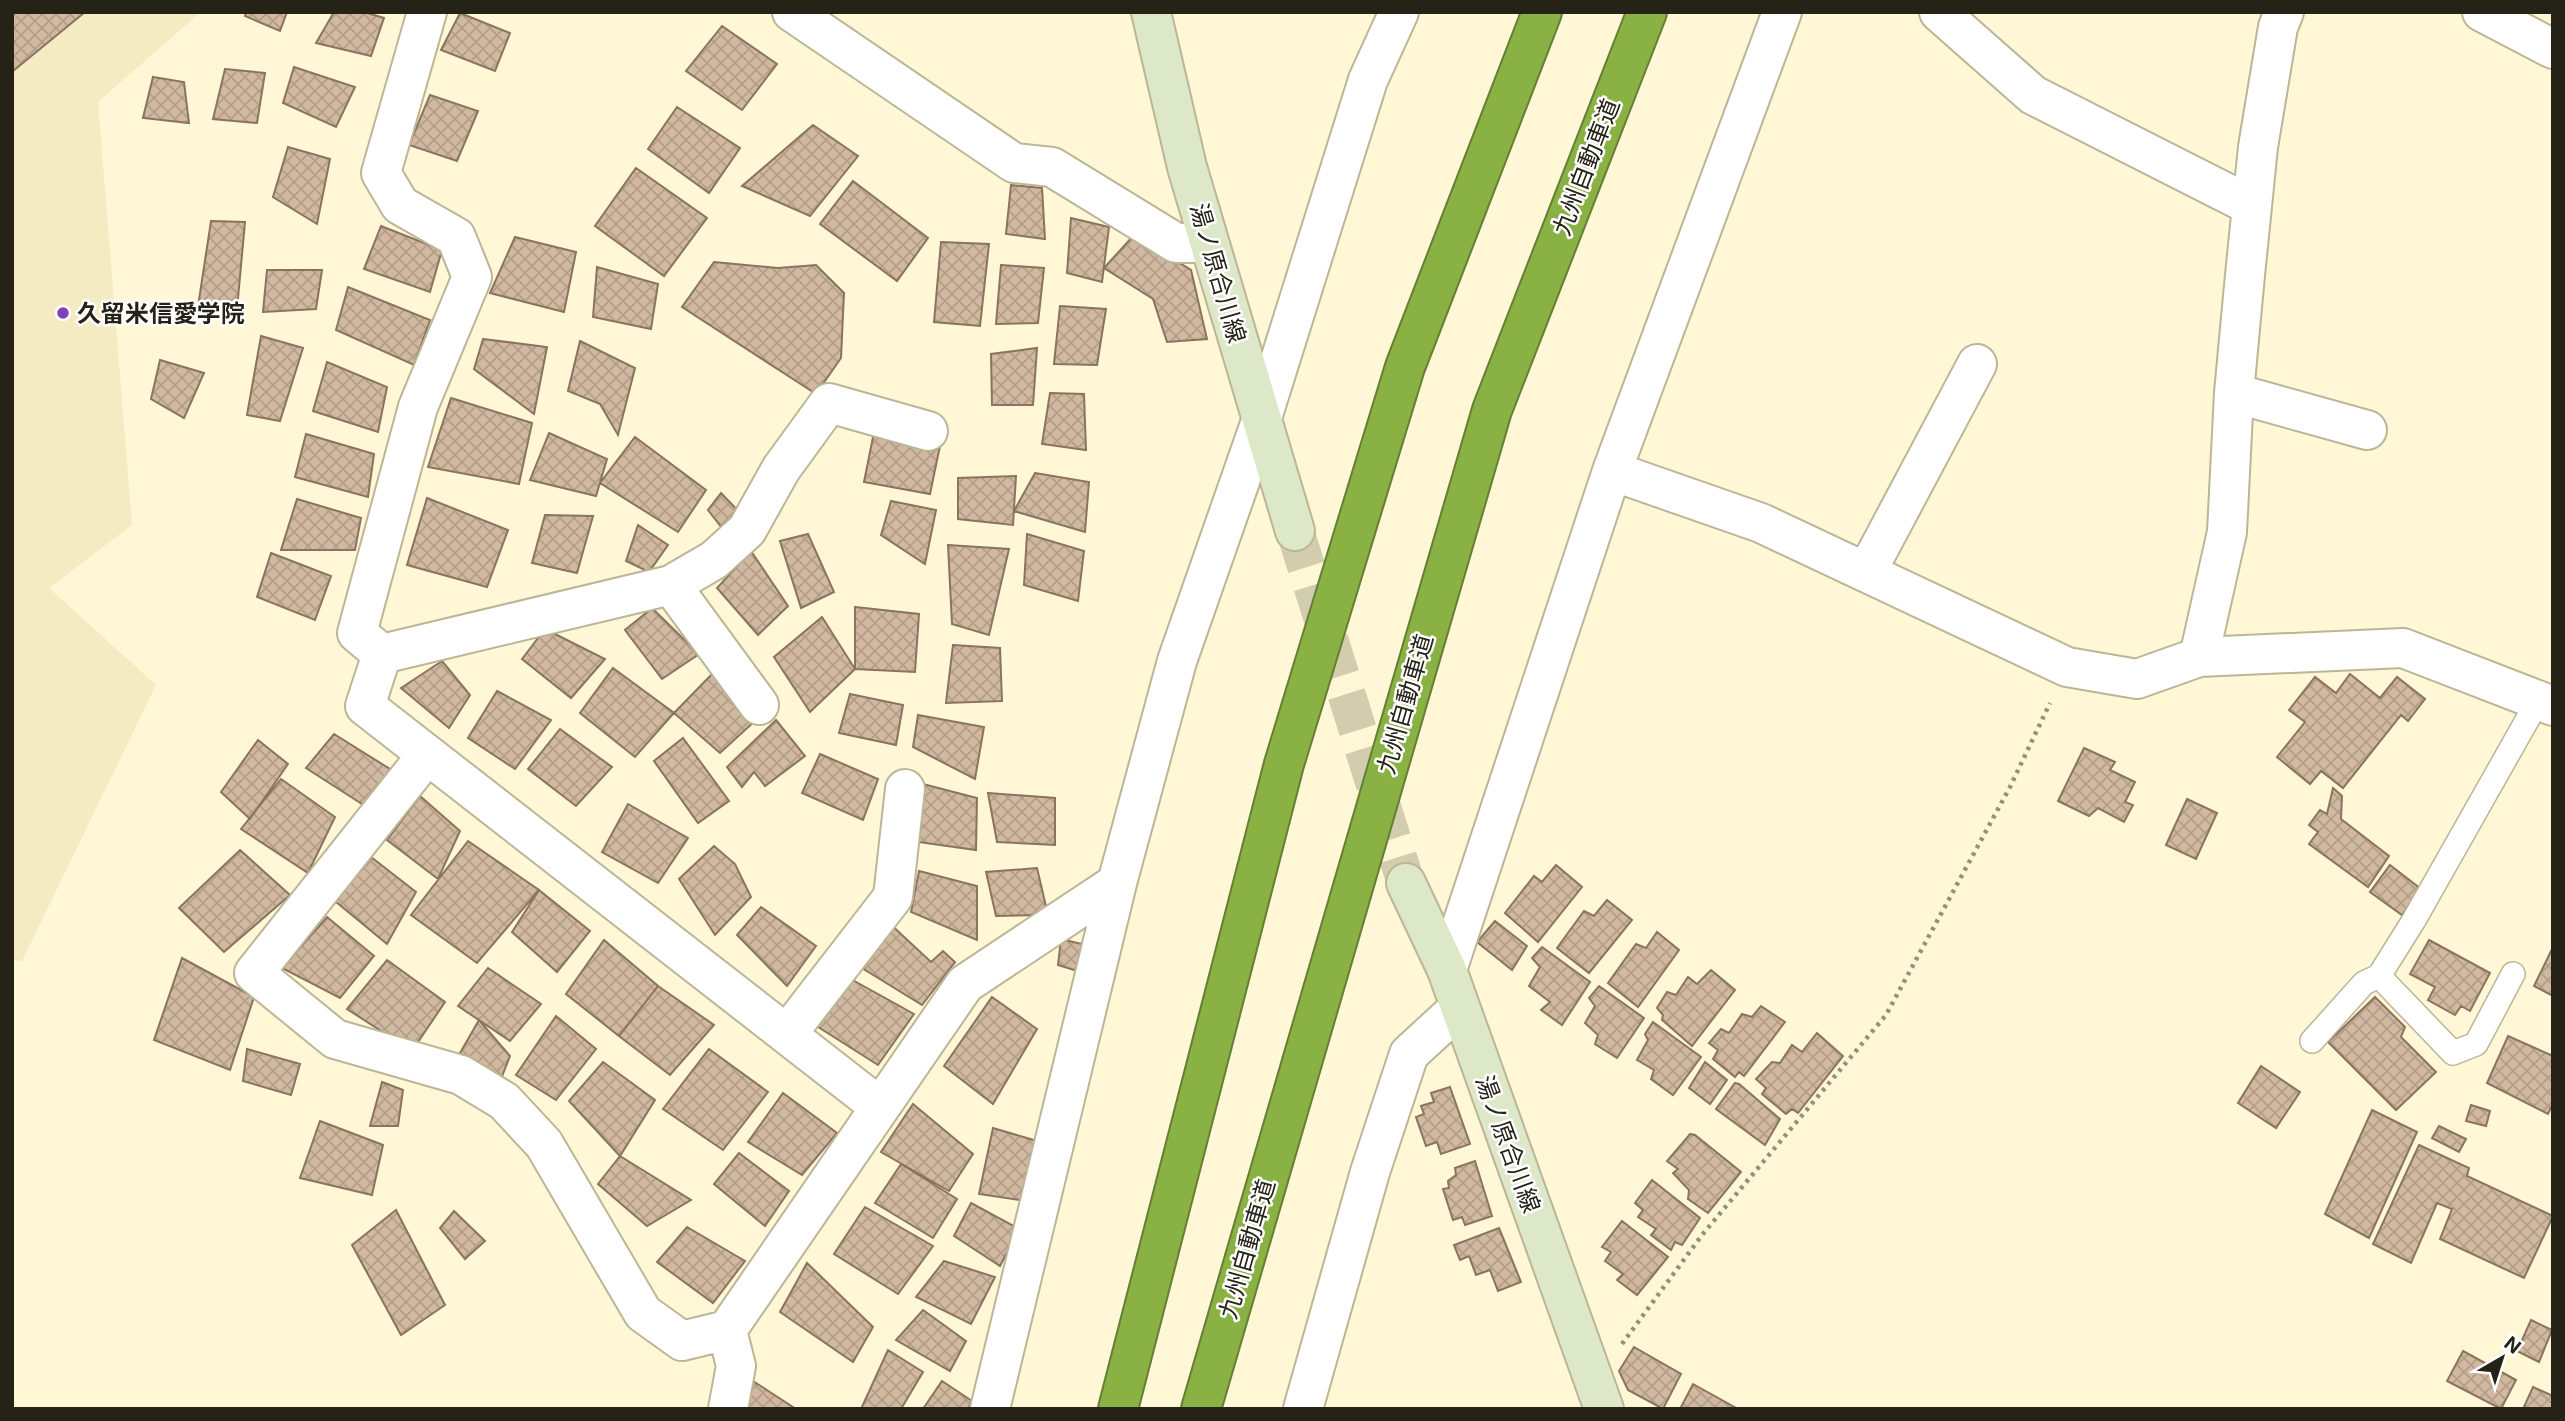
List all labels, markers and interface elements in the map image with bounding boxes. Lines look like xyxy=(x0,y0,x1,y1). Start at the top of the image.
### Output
street label: 九州自動車道 xyxy=(1547,95,1625,239)
street label: 湯ノ原合川線 xyxy=(1184,200,1252,346)
place label: 久留米信愛学院 xyxy=(77,299,245,328)
marker: 久留米信愛学院 xyxy=(55,305,71,321)
street label: 九州自動車道 xyxy=(1371,631,1439,777)
street label: 湯ノ原合川線 xyxy=(1470,1071,1546,1217)
street label: 九州自動車道 xyxy=(1213,1176,1281,1322)
north arrow xyxy=(2467,1323,2537,1393)
text: N xyxy=(2500,1332,2525,1359)

